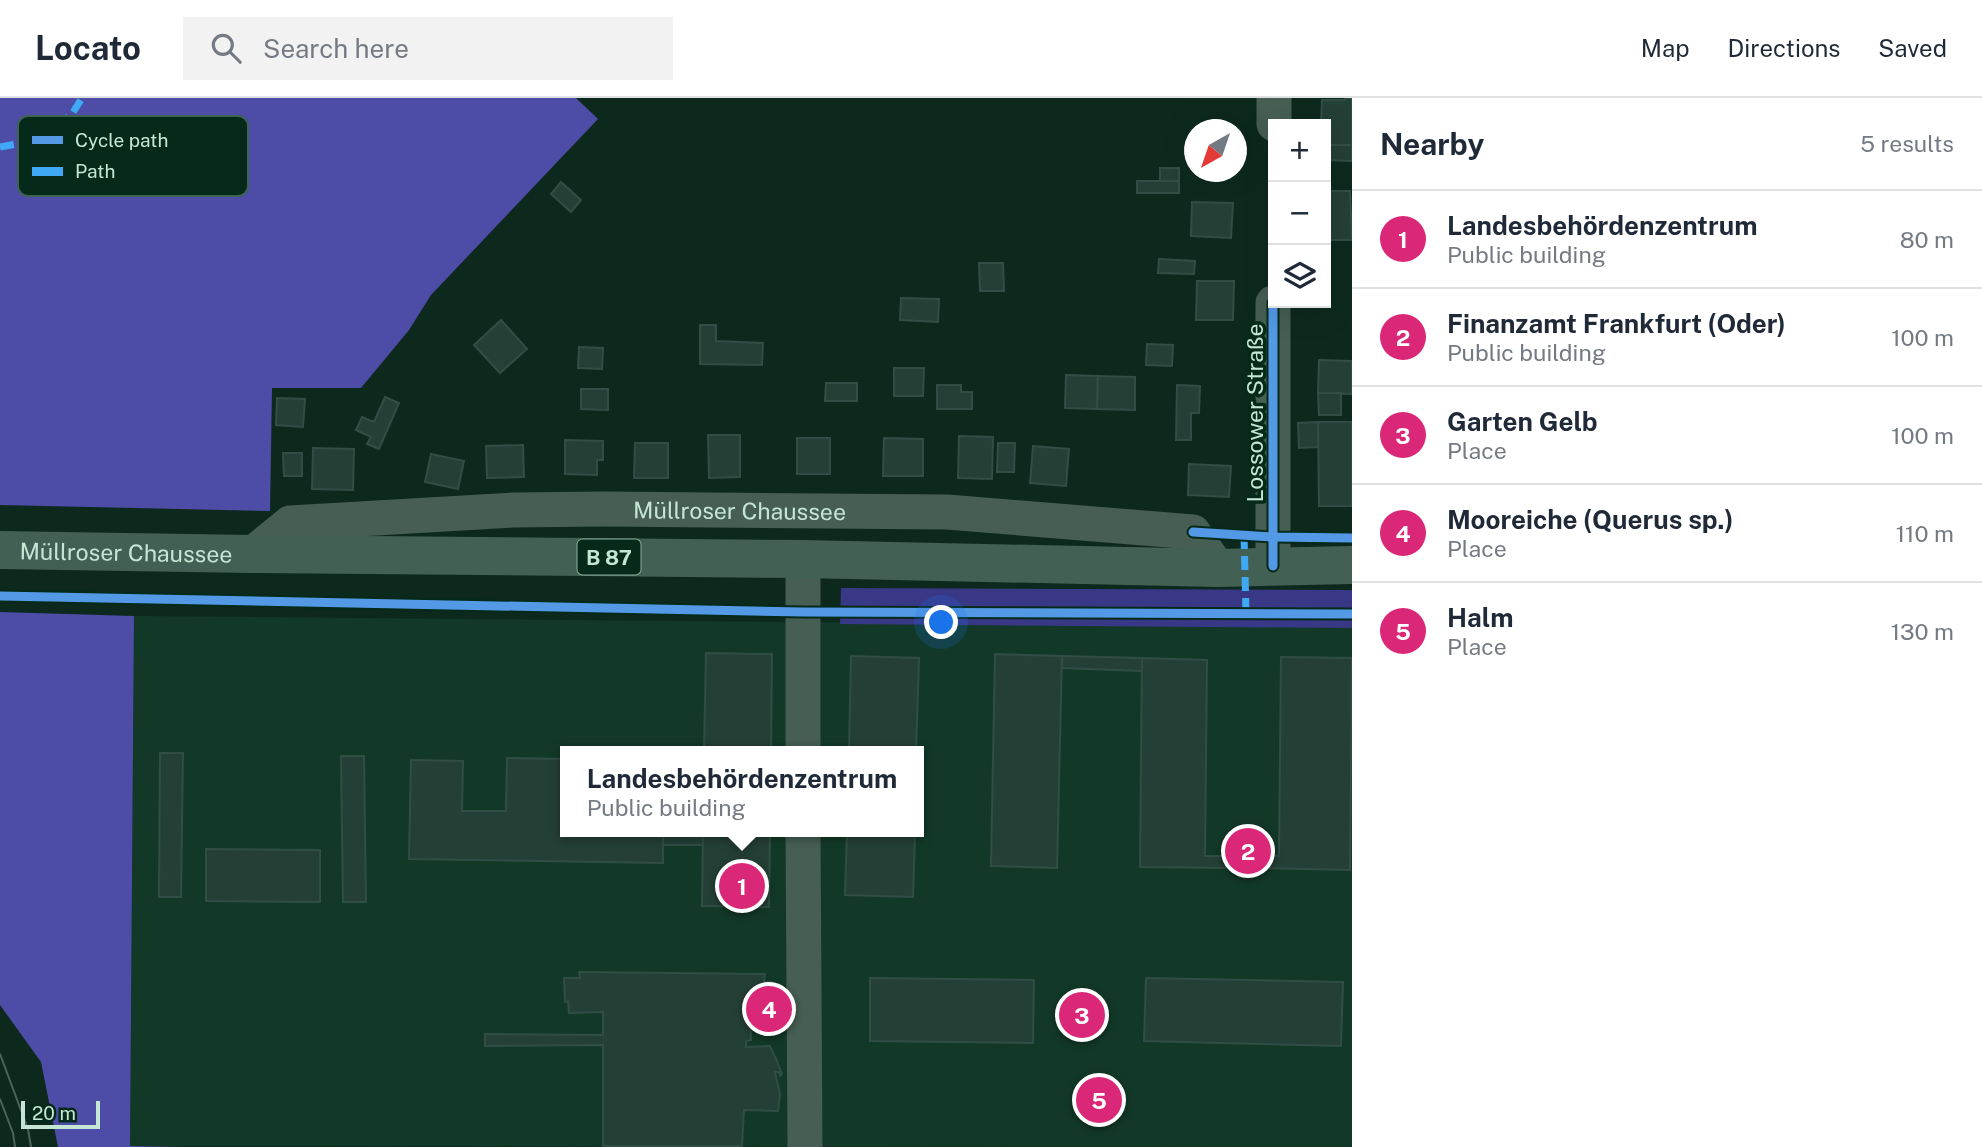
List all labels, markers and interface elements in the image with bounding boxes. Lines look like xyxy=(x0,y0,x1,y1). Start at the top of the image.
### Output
search box xyxy=(183,17,673,80)
text: Locato xyxy=(35,29,141,67)
icon: search xyxy=(207,29,245,67)
text: Search here xyxy=(263,33,409,64)
text: Map xyxy=(1641,34,1690,62)
text: Directions xyxy=(1728,34,1840,62)
text: Saved xyxy=(1878,34,1947,62)
legend xyxy=(18,116,248,196)
north arrow xyxy=(1184,119,1247,182)
map controls xyxy=(1268,119,1331,308)
button: + xyxy=(1268,119,1331,182)
text: Nearby xyxy=(1380,126,1484,162)
text: Cycle path xyxy=(75,129,168,151)
text: 5 results xyxy=(1860,130,1954,157)
text: Path xyxy=(75,160,115,182)
button: − xyxy=(1268,182,1331,245)
text: Landesbehördenzentrum xyxy=(1447,210,1757,241)
text: 1 xyxy=(1398,226,1408,253)
text: 80 m xyxy=(1900,226,1954,253)
text: Public building xyxy=(1447,241,1606,268)
button: layers xyxy=(1268,245,1331,308)
text: Finanzamt Frankfurt (Oder) xyxy=(1447,308,1786,339)
street label: Lossower Straße xyxy=(1241,324,1268,502)
text: 2 xyxy=(1396,324,1410,351)
text: 100 m xyxy=(1891,324,1954,351)
text: Public building xyxy=(1447,339,1606,366)
text: Garten Gelb xyxy=(1447,406,1598,437)
text: 3 xyxy=(1395,422,1411,449)
text: 100 m xyxy=(1891,422,1954,449)
text: Place xyxy=(1447,437,1507,464)
street label: Müllroser Chaussee xyxy=(633,496,846,525)
text: Mooreiche (Querus sp.) xyxy=(1447,504,1733,535)
text: 4 xyxy=(1395,520,1411,547)
text: 110 m xyxy=(1896,520,1954,547)
text: Place xyxy=(1447,535,1507,562)
street label: Müllroser Chaussee xyxy=(19,537,233,567)
road number: B 87 xyxy=(578,540,640,574)
text: Halm xyxy=(1447,602,1513,633)
your location xyxy=(924,605,958,639)
text: 5 xyxy=(1395,618,1411,645)
text: 130 m xyxy=(1891,618,1954,645)
text: Place xyxy=(1447,633,1507,660)
popup xyxy=(560,746,924,837)
text: Landesbehördenzentrum xyxy=(587,763,897,794)
text: Public building xyxy=(587,794,746,821)
pin: 2 xyxy=(1225,825,1271,877)
pin: 1 xyxy=(719,860,765,912)
pin: 4 xyxy=(746,983,792,1035)
pin: 3 xyxy=(1059,989,1105,1041)
pin: 5 xyxy=(1076,1074,1122,1126)
scale bar xyxy=(21,1098,100,1130)
text: 20 m xyxy=(32,1102,76,1124)

